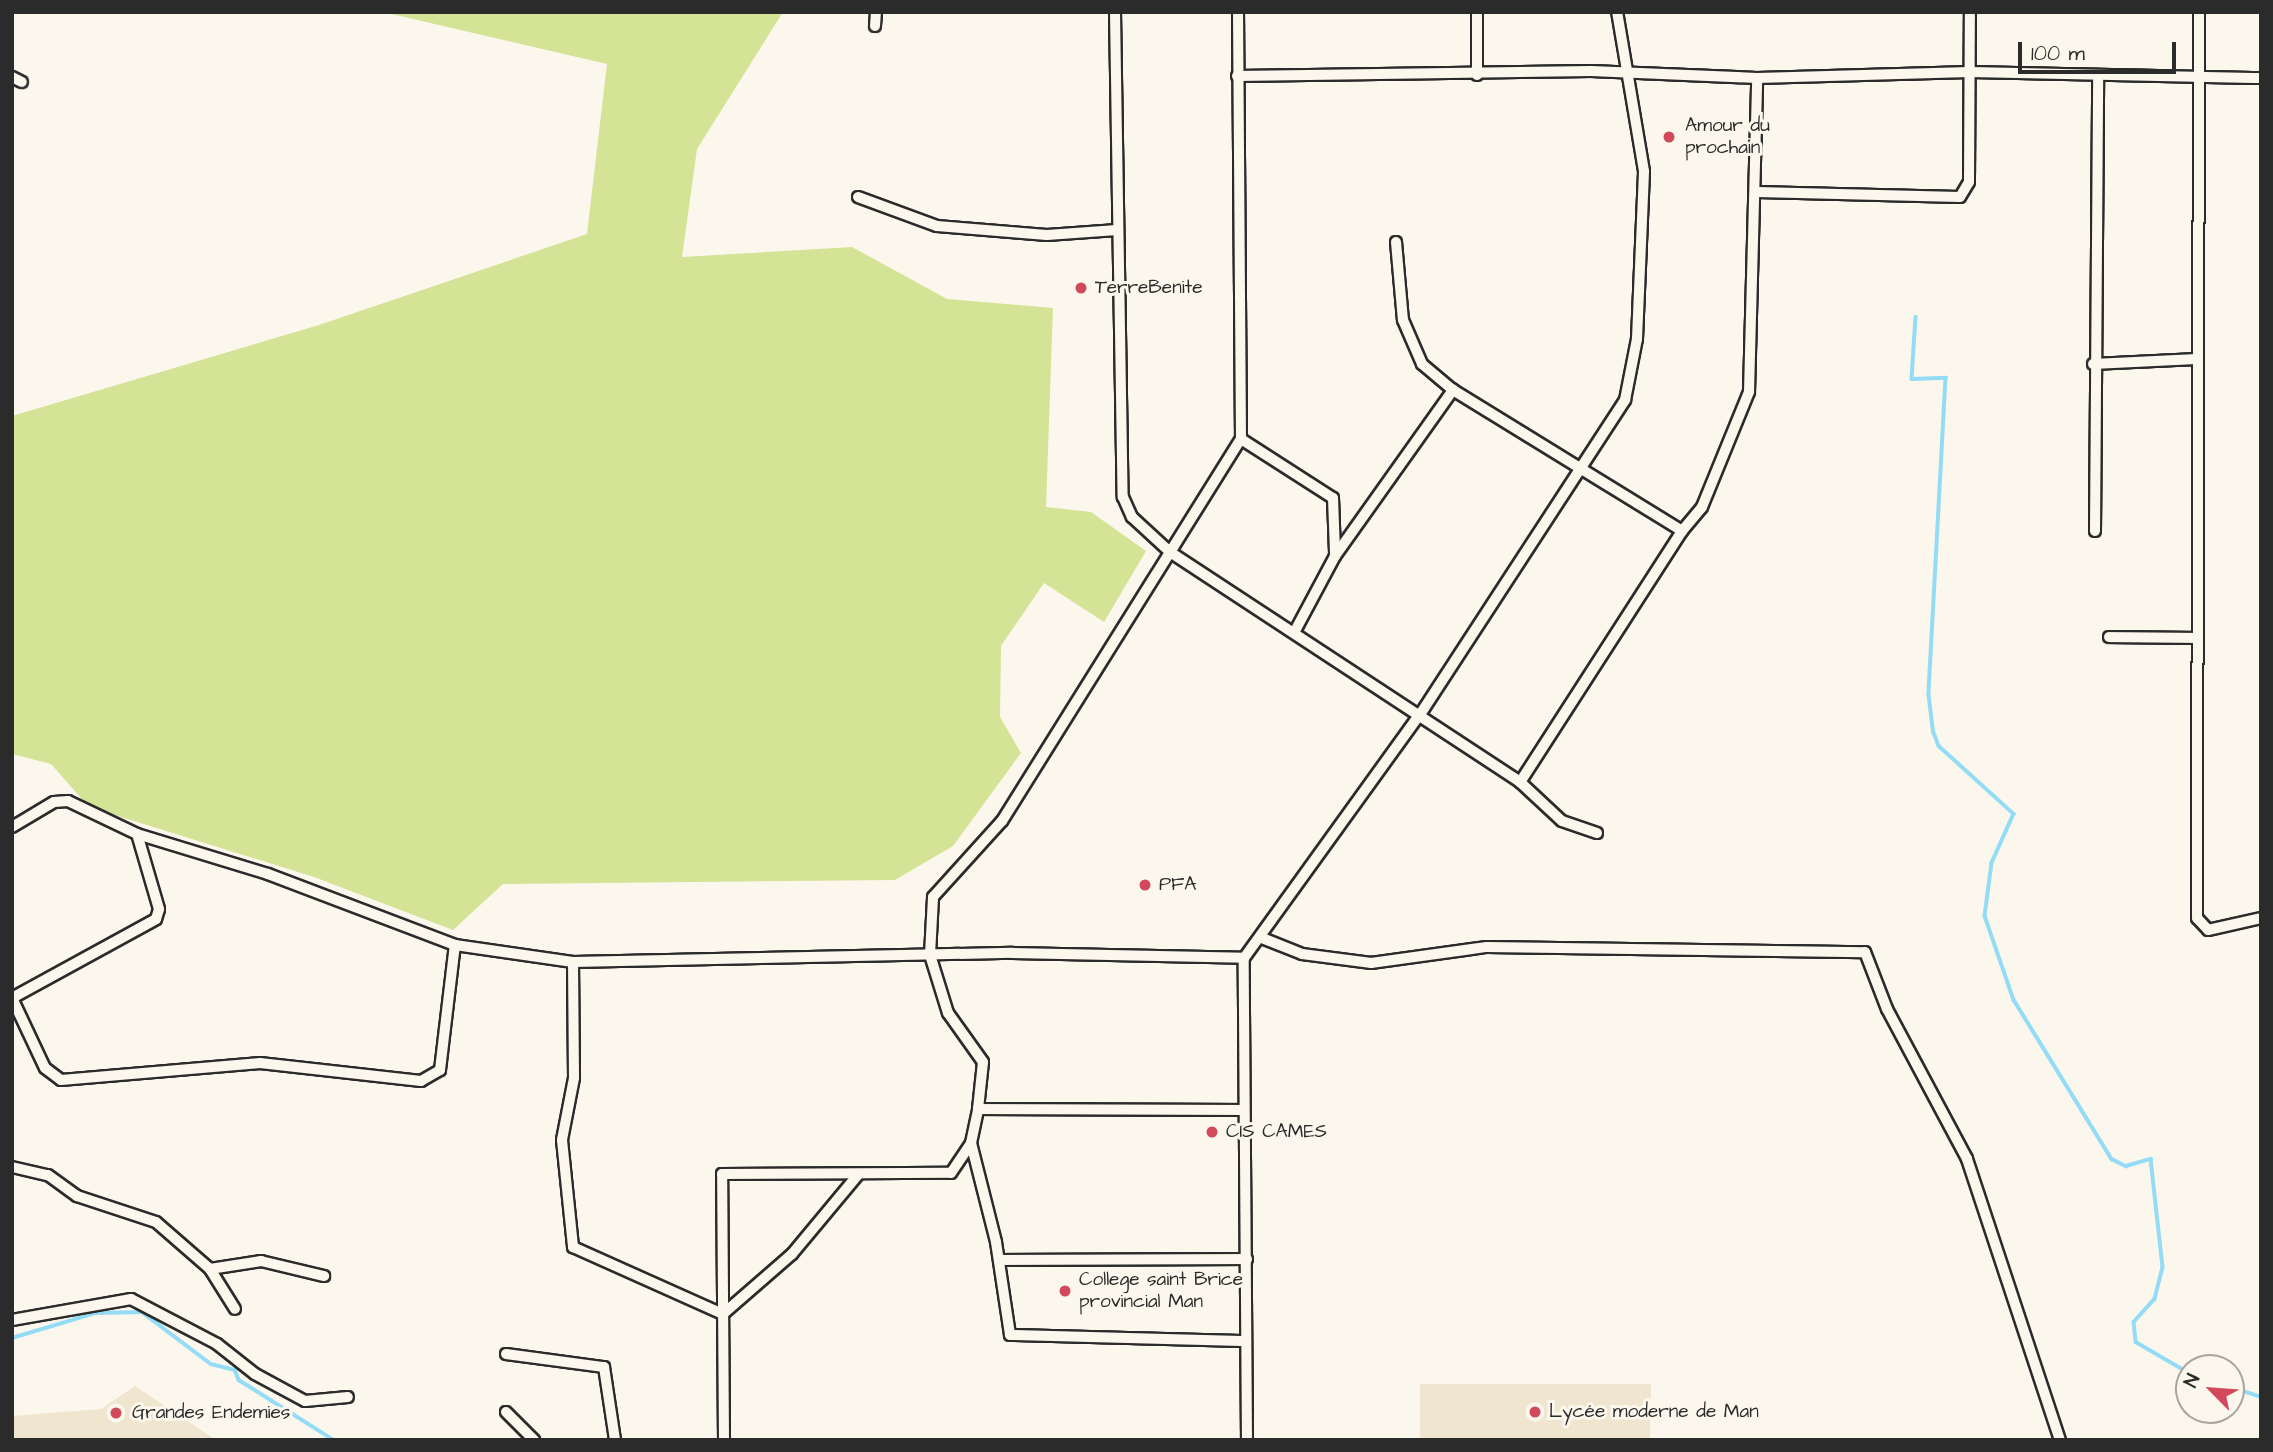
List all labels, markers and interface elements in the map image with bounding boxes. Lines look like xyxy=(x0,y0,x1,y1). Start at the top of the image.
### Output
scale bar xyxy=(2021,28,2178,72)
text: 100 m xyxy=(2031,39,2085,68)
place label: Amour du prochain xyxy=(1685,115,1770,159)
marker: Amour du prochain xyxy=(1659,127,1679,147)
place label: TerreBenite xyxy=(1095,277,1202,299)
marker: TerreBenite xyxy=(1073,280,1089,296)
place label: PFA xyxy=(1159,874,1196,896)
marker: PFA xyxy=(1137,877,1153,893)
place label: CIS CAMES xyxy=(1226,1121,1327,1143)
marker: CIS CAMES xyxy=(1204,1124,1220,1140)
place label: College saint Brice provincial Man xyxy=(1079,1269,1243,1313)
marker: College saint Brice provincial Man xyxy=(1057,1283,1073,1299)
north arrow xyxy=(2175,1354,2245,1424)
text: N xyxy=(2178,1370,2207,1392)
place label: Lycée moderne de Man xyxy=(1549,1401,1759,1423)
place label: Grandes Endemies xyxy=(132,1402,290,1424)
marker: Grandes Endemies xyxy=(106,1403,126,1423)
marker: Lycée moderne de Man xyxy=(1527,1404,1543,1420)

